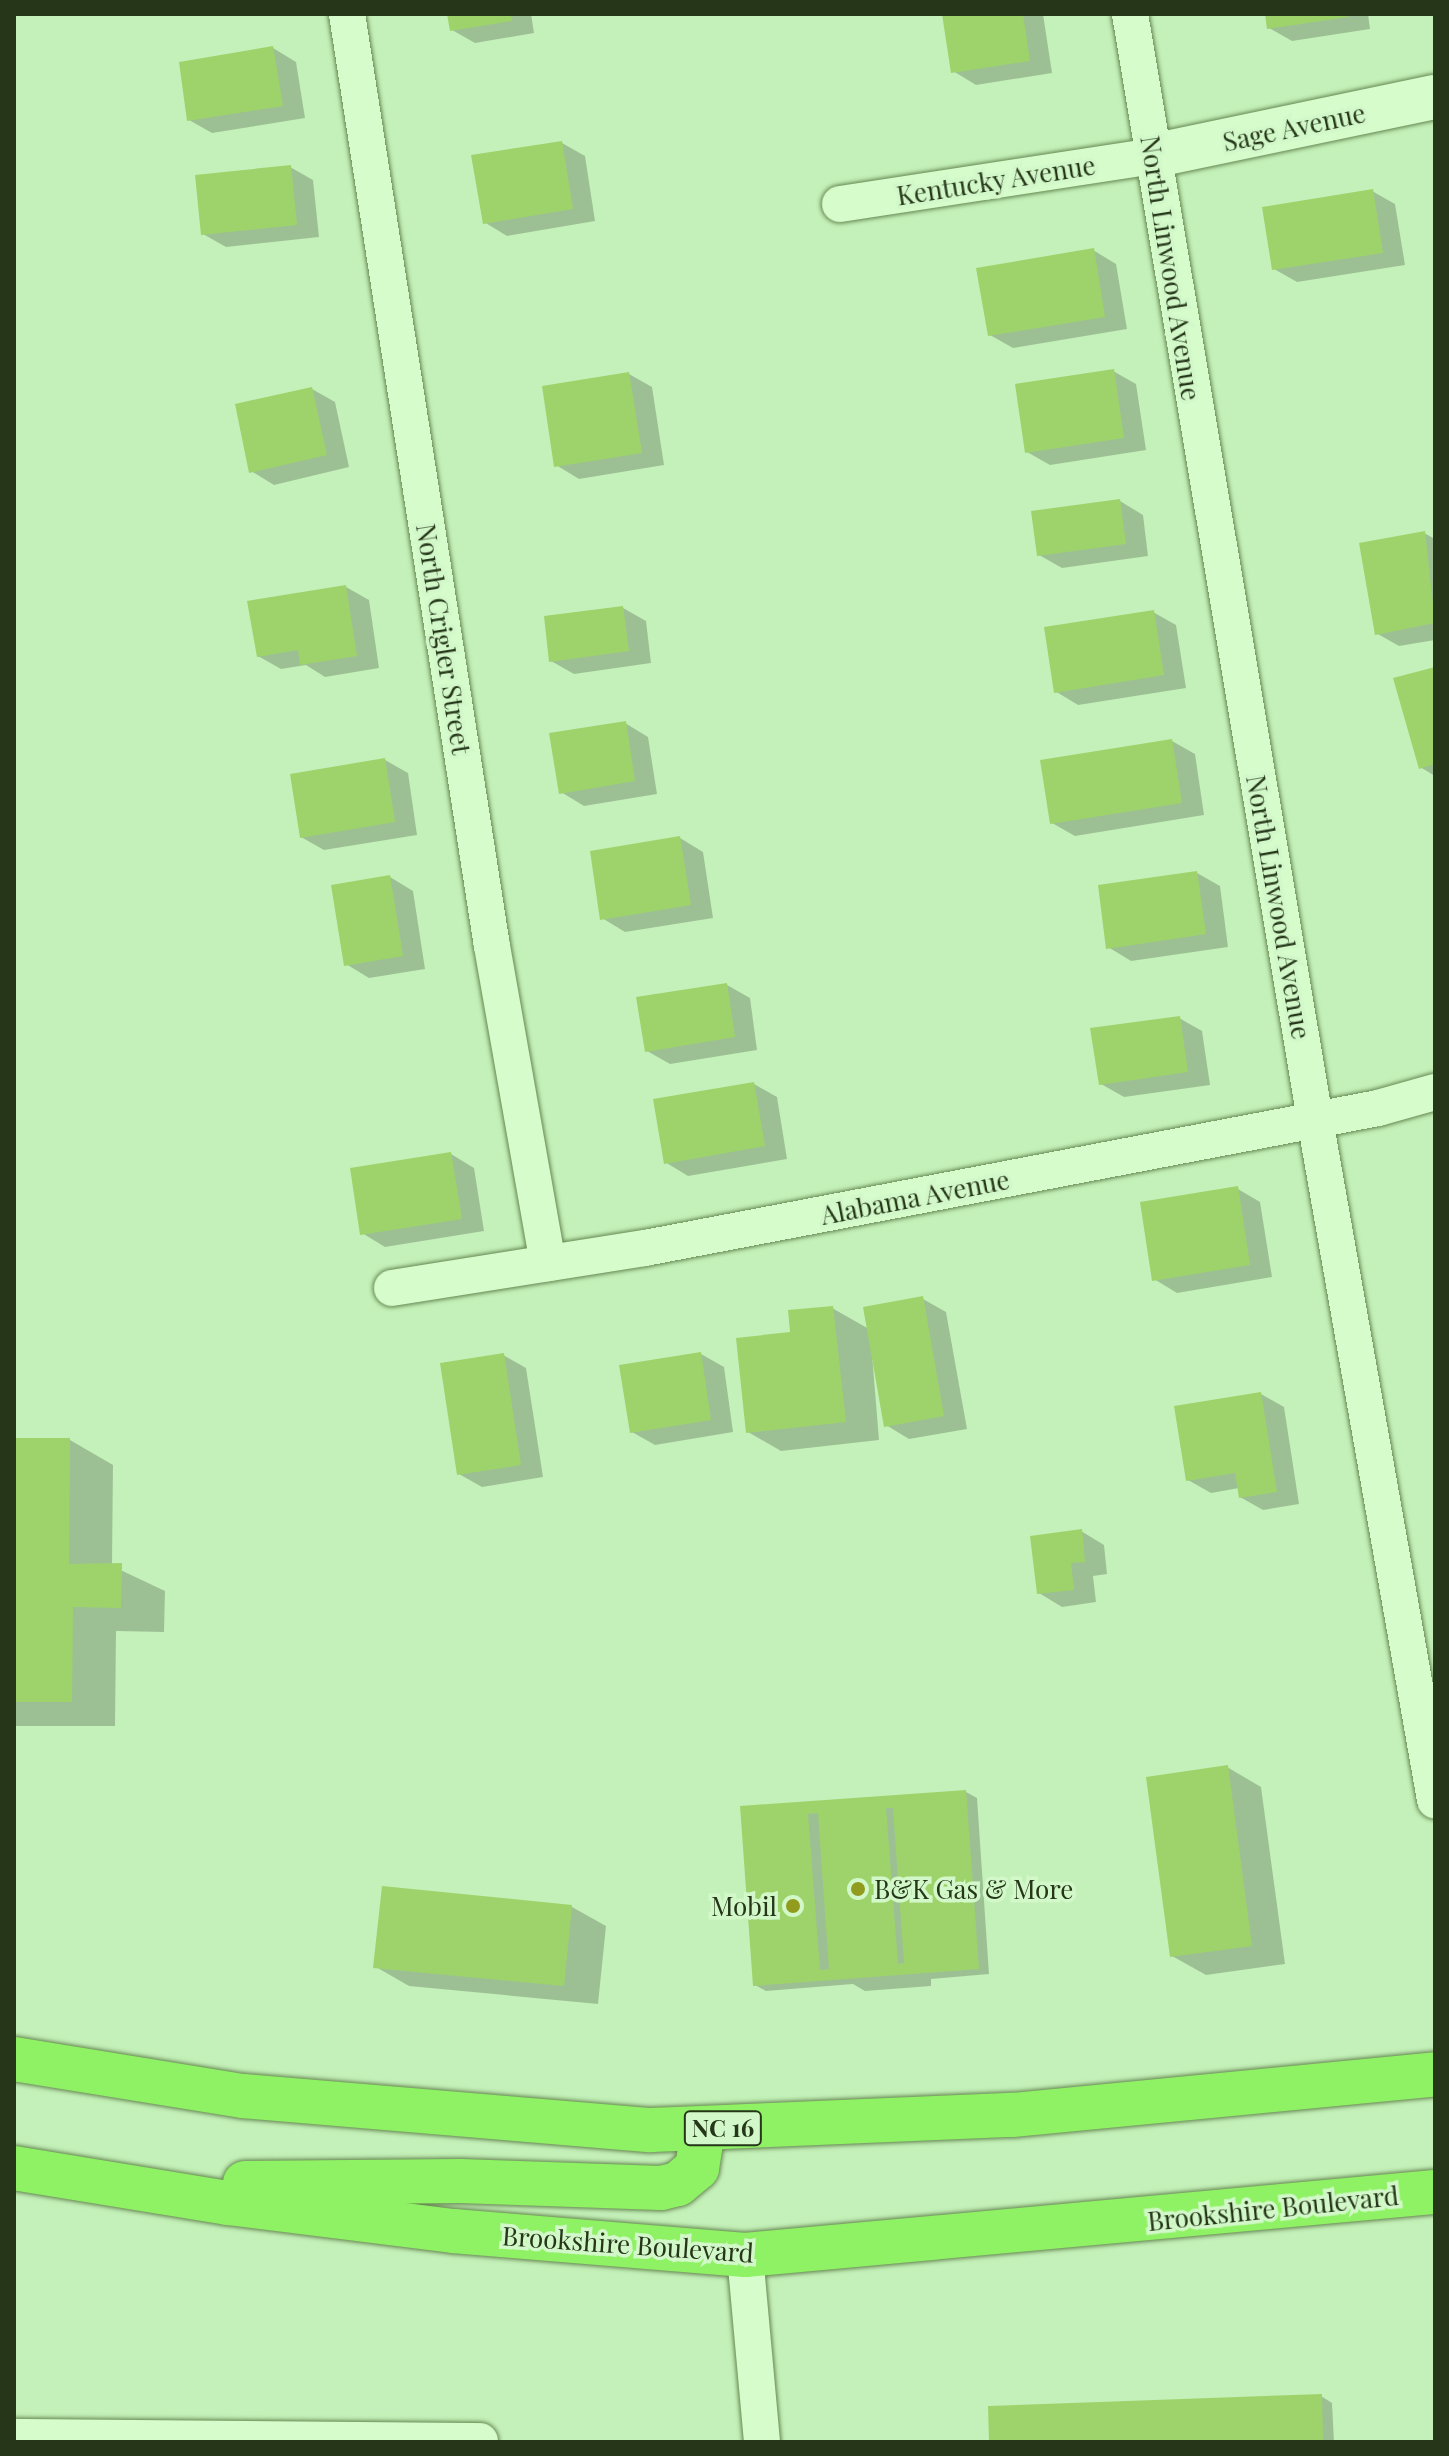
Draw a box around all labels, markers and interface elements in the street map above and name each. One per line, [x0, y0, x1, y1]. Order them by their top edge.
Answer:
street label: Sage Avenue [1219, 97, 1369, 157]
street label: North Linwood Avenue [1135, 133, 1207, 403]
street label: Kentucky Avenue [894, 149, 1098, 211]
street label: North Crigler Street [410, 521, 478, 757]
street label: North Linwood Avenue [1240, 772, 1318, 1042]
street label: Alabama Avenue [817, 1163, 1013, 1231]
place label: B&K Gas & More [874, 1873, 1074, 1905]
marker: B&K Gas & More [849, 1880, 867, 1898]
place label: Mobil [711, 1890, 777, 1922]
marker: Mobil [784, 1897, 802, 1915]
road number: NC 16 [683, 2108, 763, 2148]
street label: Brookshire Boulevard [1146, 2179, 1400, 2237]
street label: Brookshire Boulevard [501, 2220, 755, 2268]

